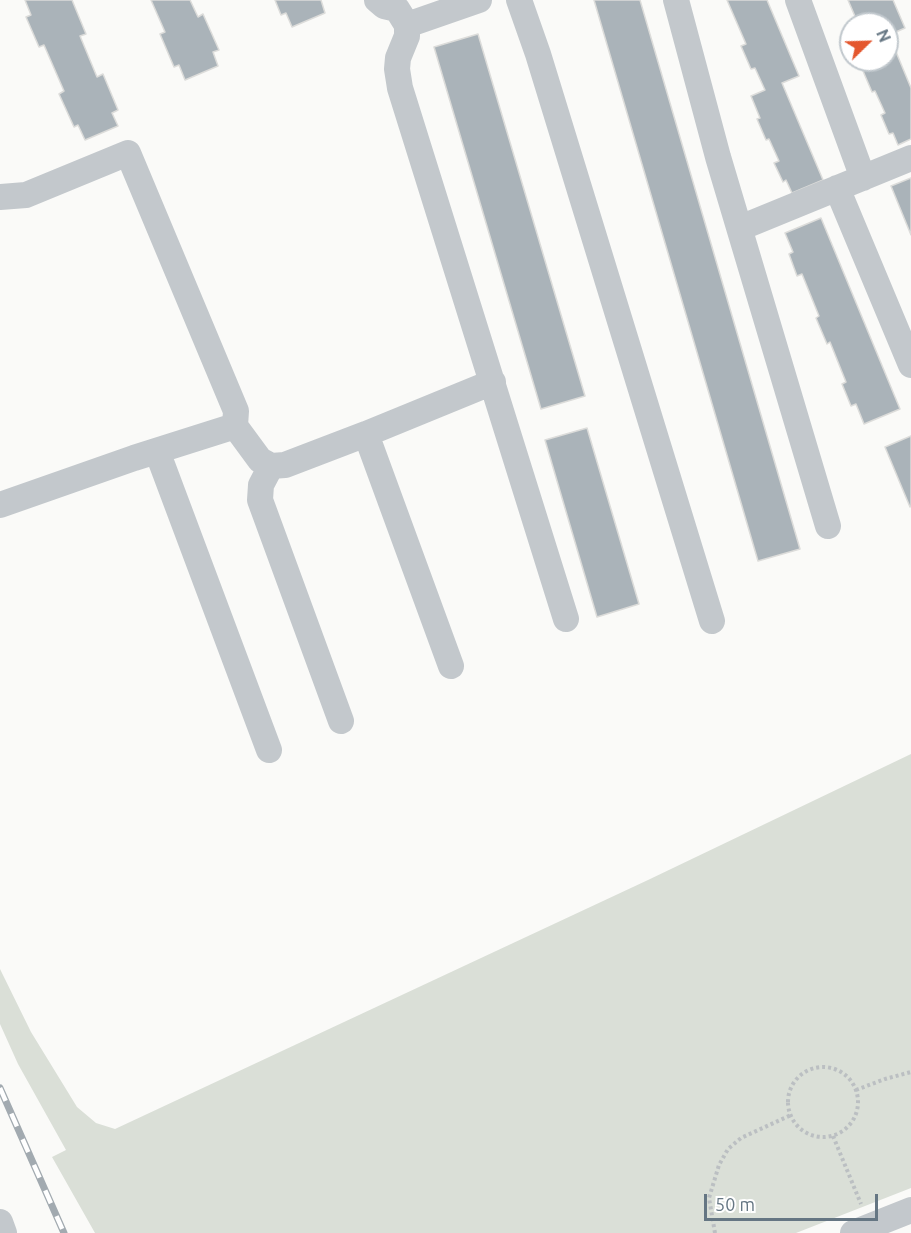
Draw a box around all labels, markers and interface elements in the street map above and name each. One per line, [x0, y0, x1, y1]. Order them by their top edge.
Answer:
north arrow [839, 12, 899, 72]
text: N [873, 27, 894, 45]
scale bar [707, 1182, 881, 1220]
text: 50 m [715, 1194, 755, 1214]

